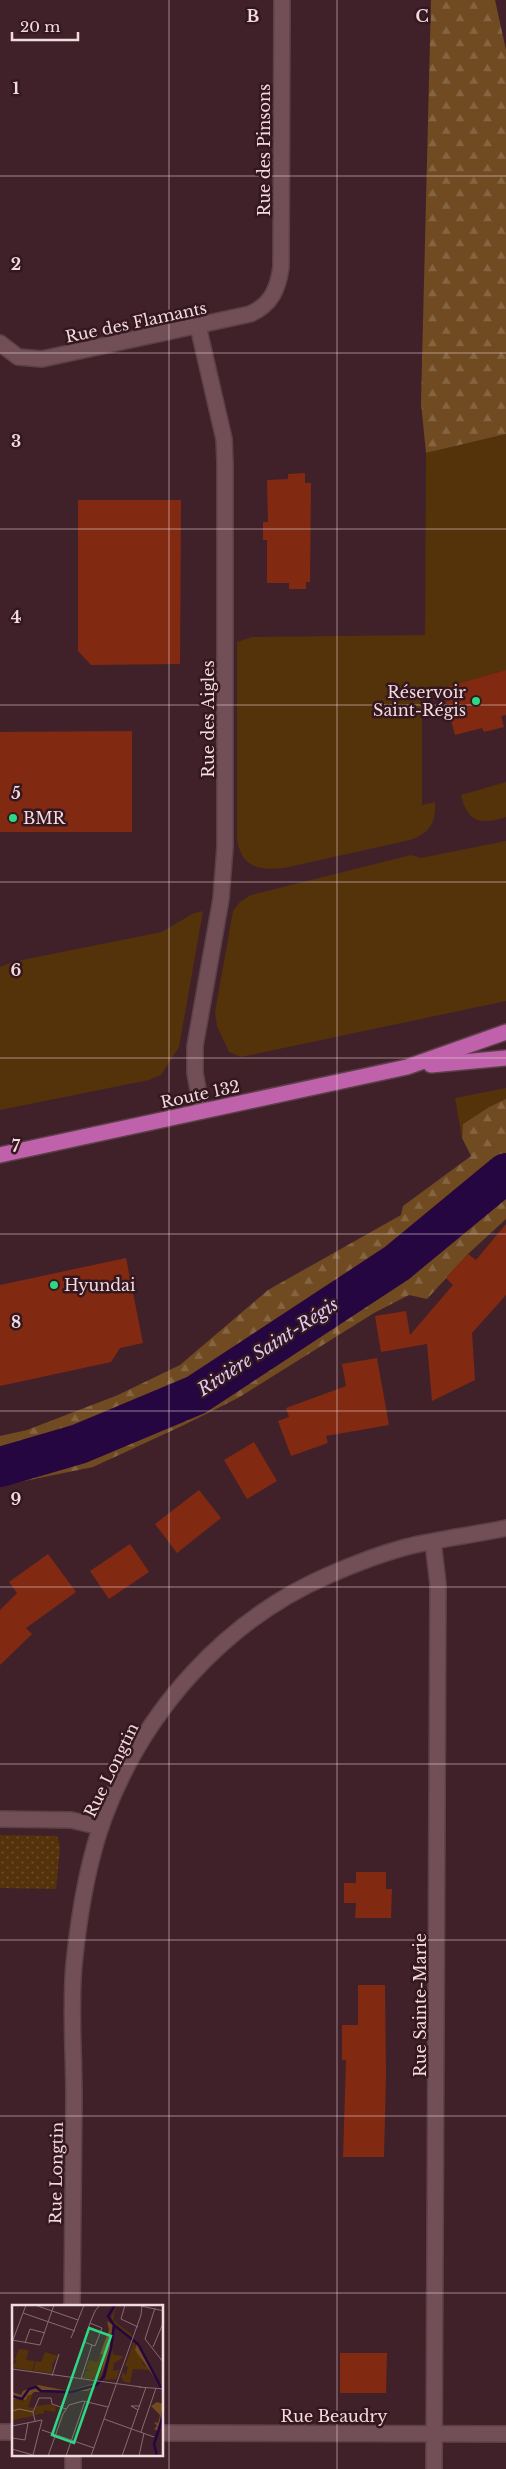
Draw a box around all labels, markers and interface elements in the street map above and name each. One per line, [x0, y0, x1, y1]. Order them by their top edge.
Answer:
text: B [247, 6, 260, 26]
text: C [415, 6, 429, 26]
scale bar [12, 10, 79, 42]
text: 20 m [20, 17, 60, 36]
text: 1 [13, 78, 20, 98]
street label: Rue des Pinsons [254, 84, 274, 216]
text: 2 [11, 254, 21, 274]
street label: Rue des Flamants [63, 297, 209, 347]
text: 3 [11, 431, 21, 451]
text: 4 [11, 607, 21, 627]
street label: Rue des Aigles [198, 660, 218, 778]
place label: Réservoir Saint-Régis [373, 682, 466, 720]
marker: Réservoir Saint-Régis [470, 695, 482, 707]
text: 5 [11, 783, 21, 803]
place label: BMR [23, 808, 67, 828]
marker: BMR [7, 812, 19, 824]
text: 6 [11, 960, 22, 980]
street label: Route 132 [159, 1076, 241, 1112]
text: 7 [12, 1136, 21, 1156]
place label: Hyundai [64, 1275, 136, 1295]
marker: Hyundai [48, 1279, 60, 1291]
water label: Rivière Saint-Régis [193, 1293, 343, 1401]
text: 8 [11, 1312, 21, 1332]
text: 9 [11, 1489, 22, 1509]
street label: Rue Longtin [80, 1720, 142, 1820]
street label: Rue Sainte-Marie [410, 1933, 430, 2077]
street label: Rue Longtin [45, 2122, 67, 2224]
inset map [12, 2305, 164, 2456]
street label: Rue Beaudry [281, 2406, 388, 2426]

